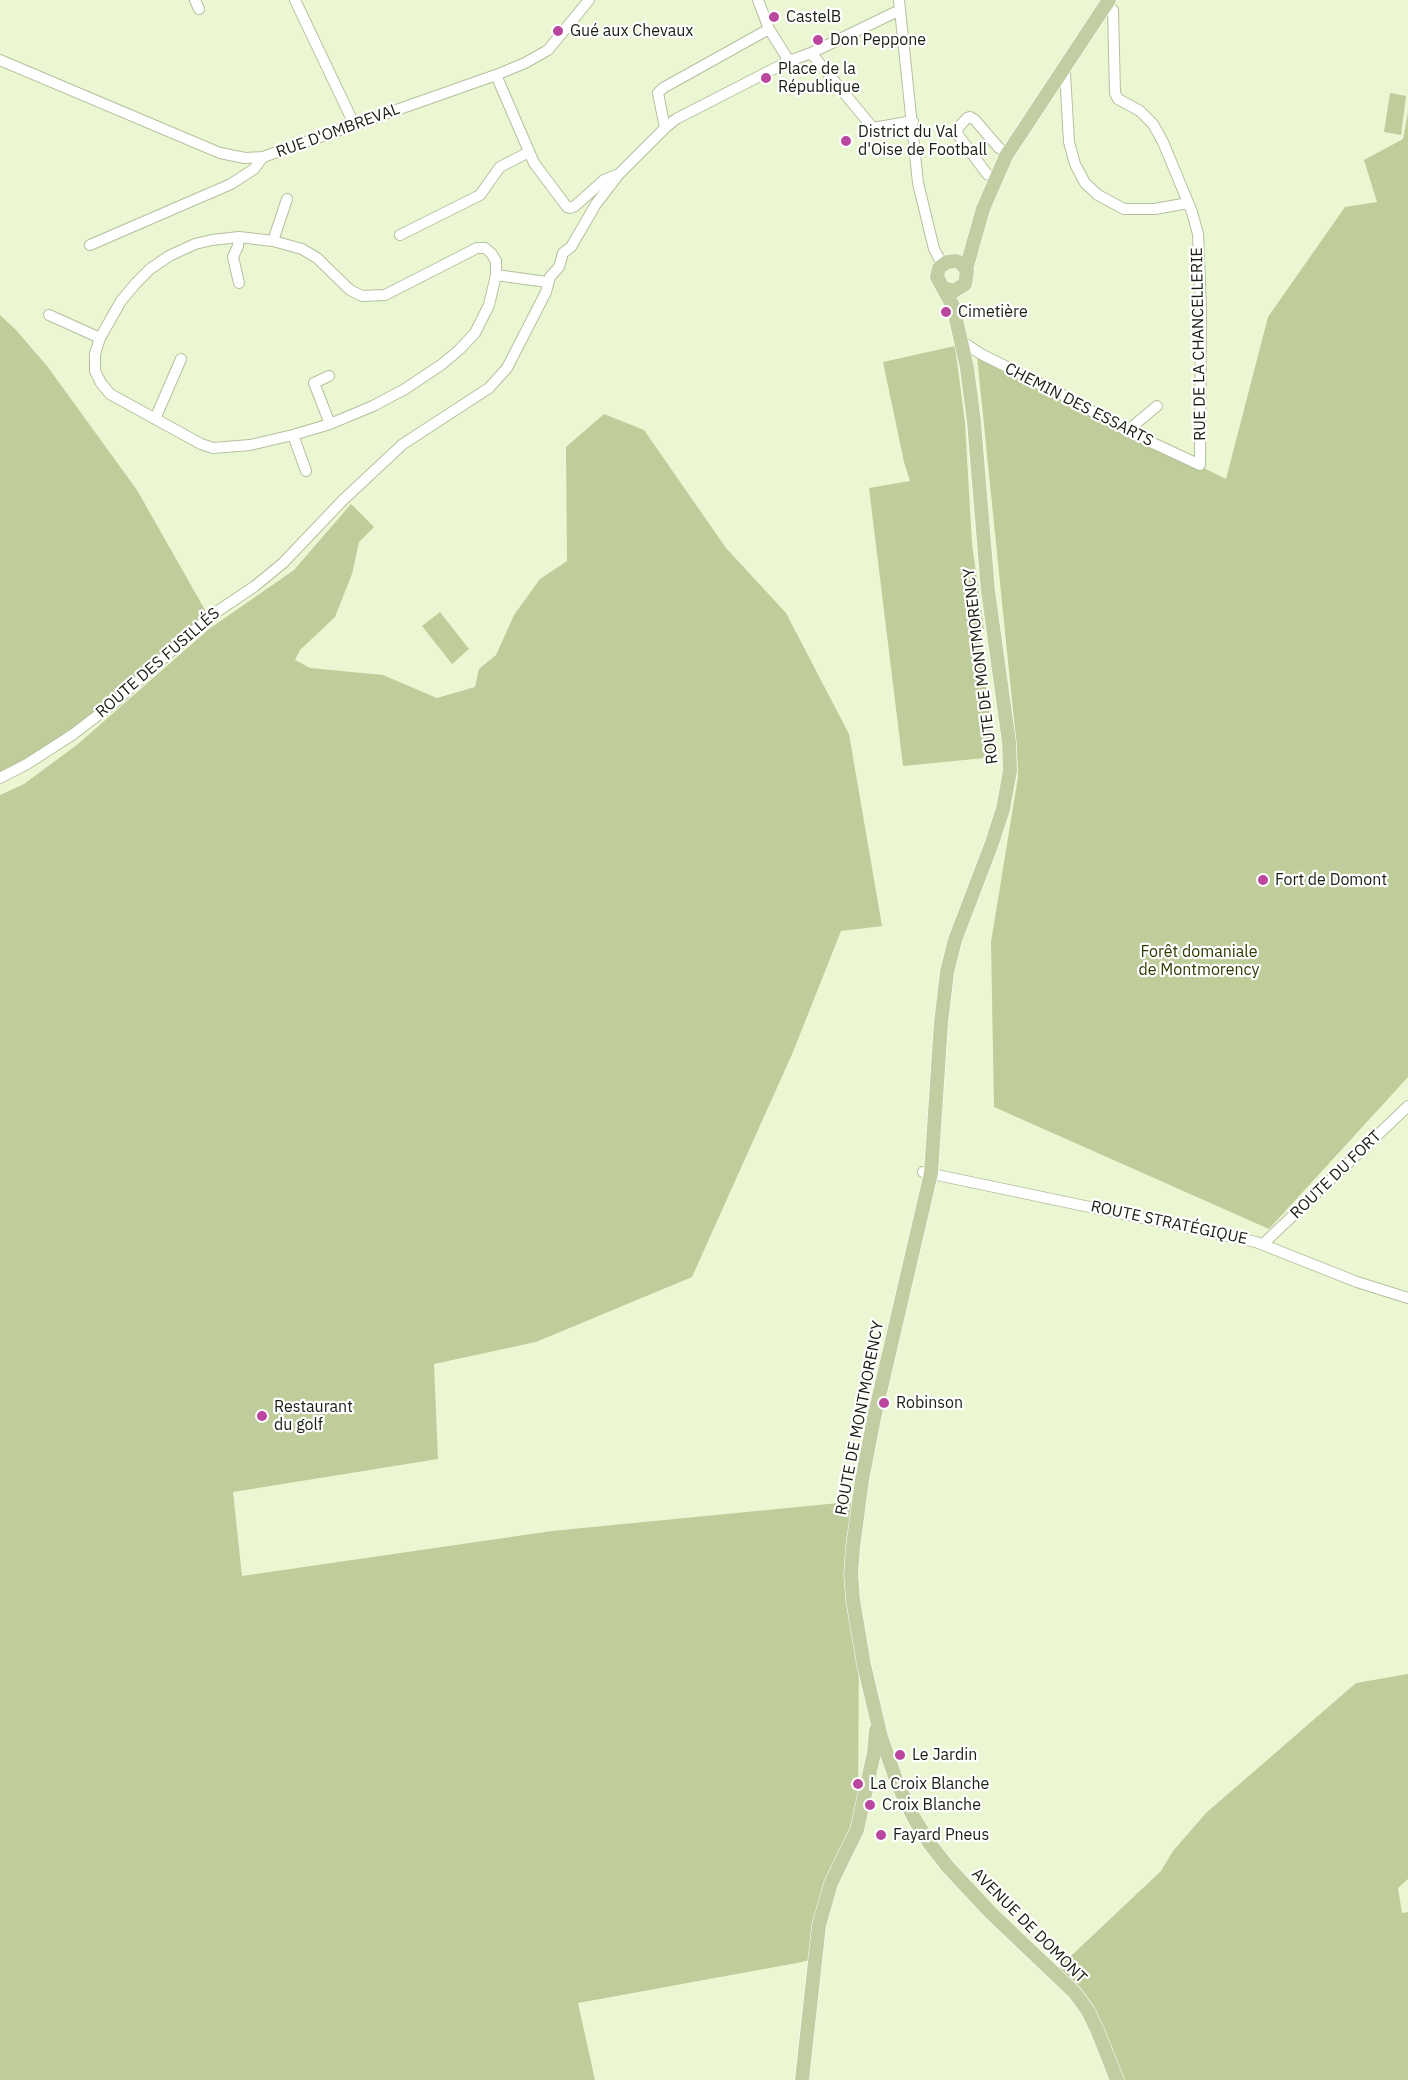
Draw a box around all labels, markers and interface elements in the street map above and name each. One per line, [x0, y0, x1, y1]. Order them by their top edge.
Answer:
place label: CastelB [786, 7, 841, 27]
marker: CastelB [767, 10, 781, 24]
place label: Gué aux Chevaux [570, 21, 693, 41]
marker: Gué aux Chevaux [551, 24, 565, 38]
place label: Don Peppone [830, 30, 926, 50]
marker: Don Peppone [811, 33, 825, 47]
place label: Place de la République [778, 59, 860, 97]
marker: Place de la République [759, 71, 773, 85]
street label: RUE D'OMBREVAL [274, 100, 402, 162]
place label: District du Val d'Oise de Football [858, 122, 987, 160]
marker: District du Val d'Oise de Football [839, 134, 853, 148]
street label: RUE DE LA CHANCELLERIE [1188, 247, 1210, 441]
place label: Cimetière [958, 302, 1028, 322]
marker: Cimetière [939, 305, 953, 319]
street label: CHEMIN DES ESSARTS [1001, 359, 1157, 451]
street label: ROUTE DE MONTMORENCY [959, 567, 1003, 765]
street label: ROUTE DES FUSILLÉS [92, 604, 224, 722]
place label: Fort de Domont [1275, 870, 1387, 890]
marker: Fort de Domont [1256, 873, 1270, 887]
park label: Forêt domaniale de Montmorency [1138, 942, 1260, 980]
street label: ROUTE DU FORT [1287, 1127, 1385, 1223]
street label: ROUTE STRATÉGIQUE [1089, 1197, 1249, 1249]
street label: ROUTE DE MONTMORENCY [832, 1319, 888, 1517]
place label: Robinson [896, 1393, 963, 1413]
marker: Robinson [877, 1396, 891, 1410]
place label: Restaurant du golf [274, 1397, 353, 1435]
marker: Restaurant du golf [255, 1409, 269, 1423]
place label: Le Jardin [912, 1745, 977, 1765]
marker: Le Jardin [893, 1748, 907, 1762]
place label: La Croix Blanche [870, 1774, 989, 1794]
marker: La Croix Blanche [851, 1777, 865, 1791]
place label: Croix Blanche [882, 1795, 981, 1815]
marker: Croix Blanche [863, 1798, 877, 1812]
place label: Fayard Pneus [893, 1825, 989, 1845]
marker: Fayard Pneus [874, 1828, 888, 1842]
street label: AVENUE DE DOMONT [968, 1865, 1090, 1987]

